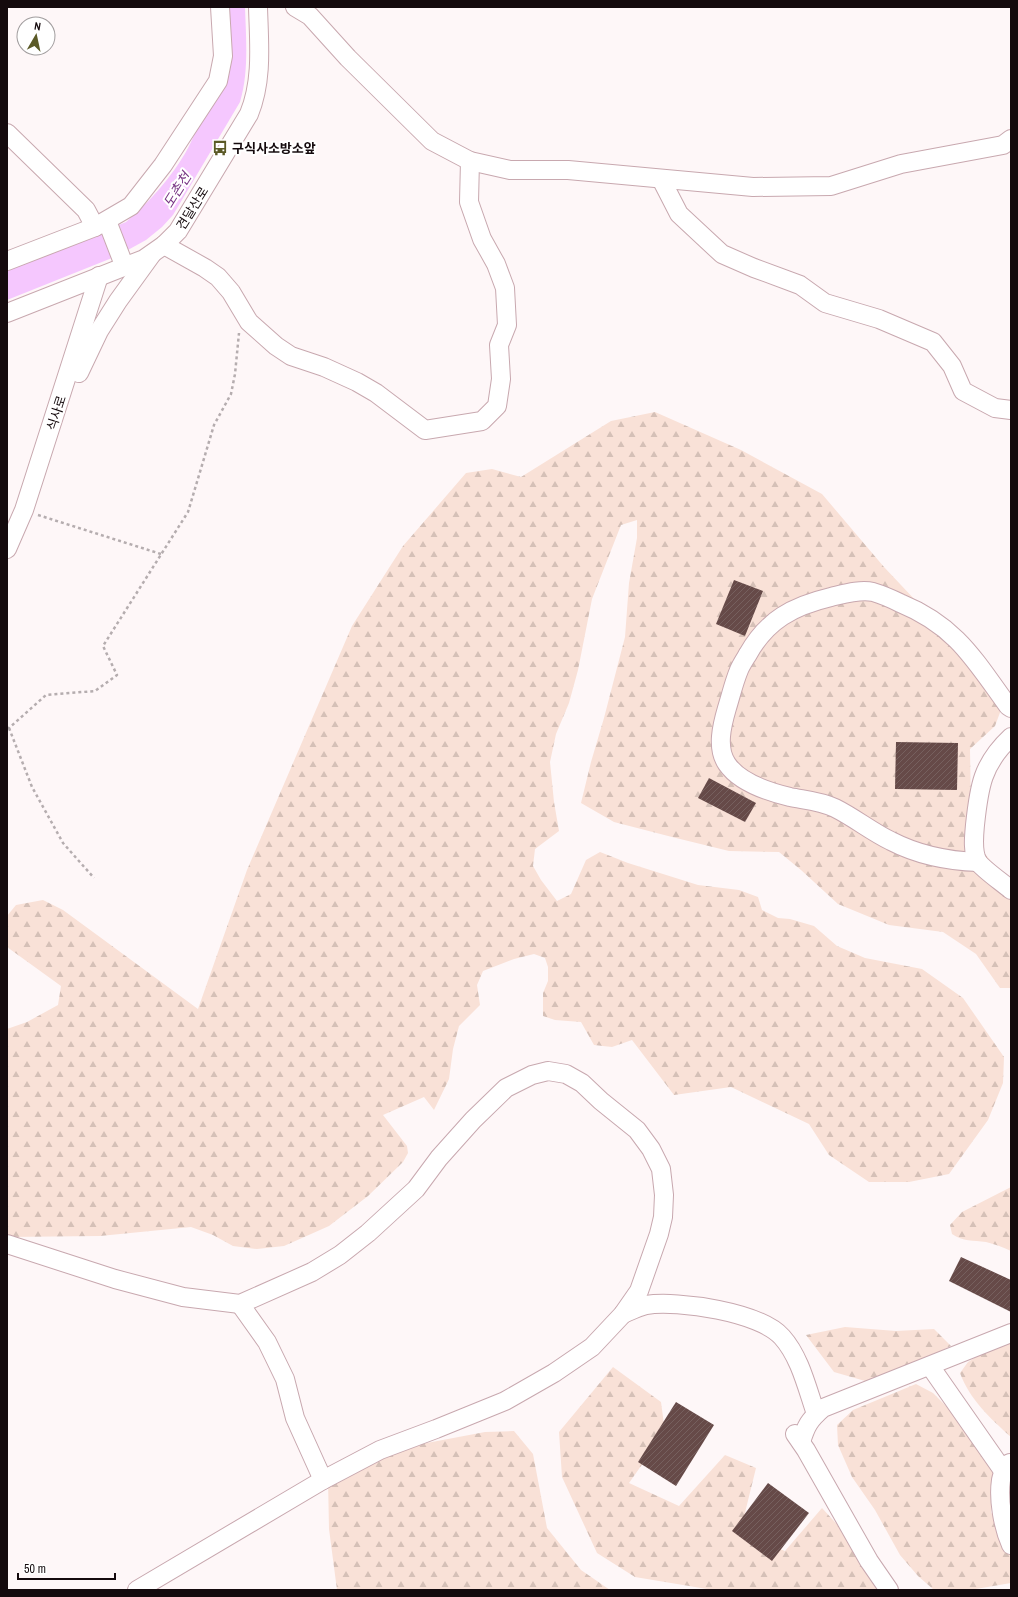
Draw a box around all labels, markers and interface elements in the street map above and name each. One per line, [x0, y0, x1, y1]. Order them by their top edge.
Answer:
north arrow [16, 16, 56, 56]
text: N [33, 19, 42, 34]
bus stop icon: 구식사소방소앞 [211, 139, 229, 157]
place label: 구식사소방소앞 [232, 140, 316, 157]
water label: 도촌천 [159, 168, 195, 211]
street label: 견달산로 [173, 183, 212, 233]
street label: 식사로 [43, 393, 70, 433]
scale bar [18, 1555, 115, 1581]
text: 50 m [24, 1561, 46, 1577]

